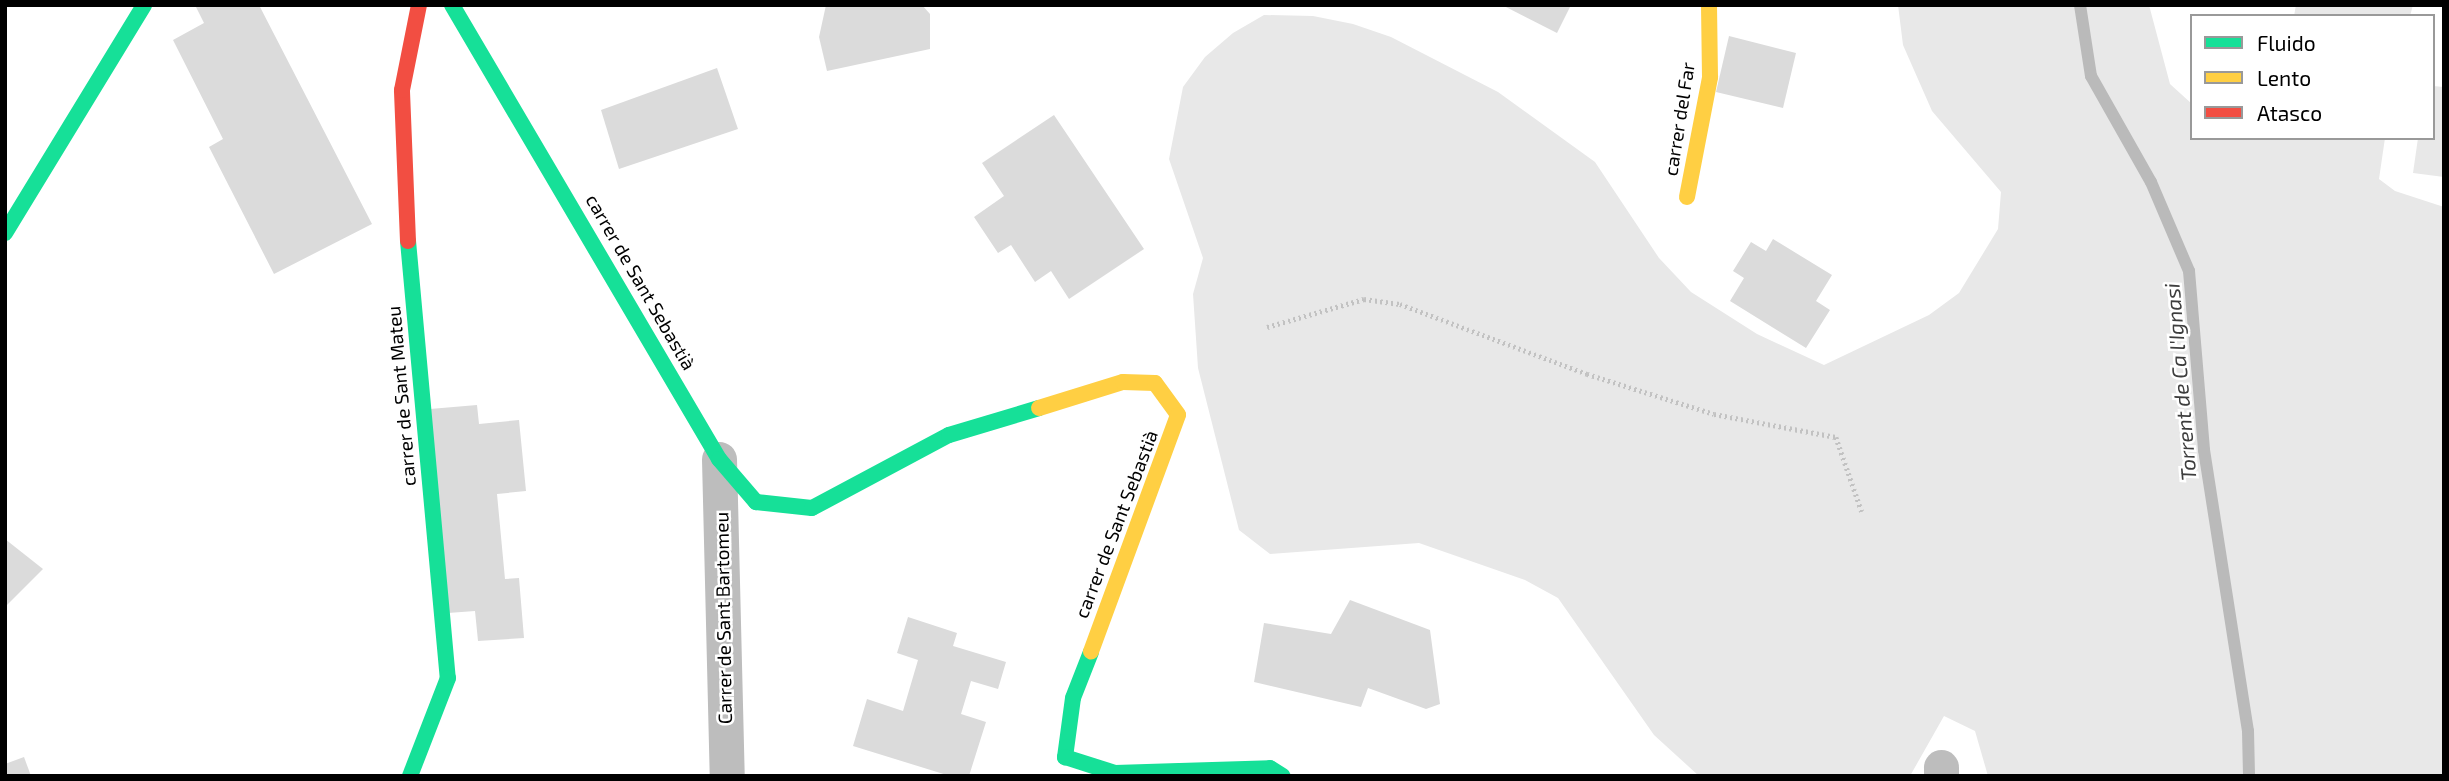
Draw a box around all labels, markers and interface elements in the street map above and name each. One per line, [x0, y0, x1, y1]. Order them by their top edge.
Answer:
legend [2190, 14, 2435, 140]
text: Fluido [2257, 30, 2316, 55]
street label: carrer del Far [1659, 60, 1699, 178]
text: Lento [2257, 65, 2311, 90]
text: Atasco [2257, 100, 2322, 125]
street label: carrer de Sant Sebastià [581, 190, 701, 374]
water label: Torrent de Ca l'Ignasi [2159, 282, 2201, 482]
street label: carrer de Sant Mateu [382, 305, 420, 487]
street label: carrer de Sant Sebastià [1070, 427, 1162, 621]
street label: Carrer de Sant Bartomeu [710, 511, 736, 725]

